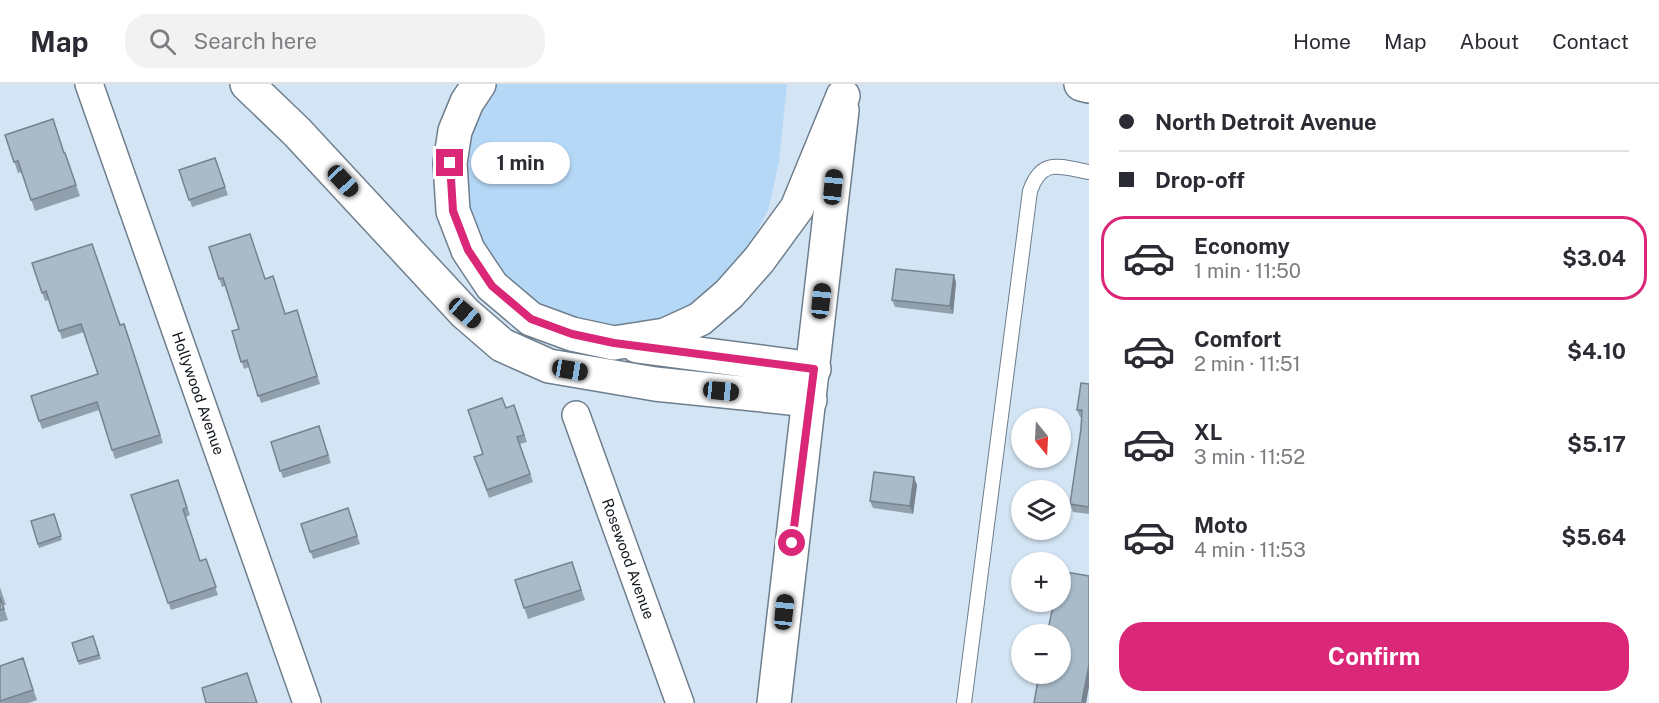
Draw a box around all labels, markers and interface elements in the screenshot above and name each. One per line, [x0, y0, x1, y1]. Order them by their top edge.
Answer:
search box [125, 14, 545, 68]
text: Map [30, 25, 89, 58]
icon: search [146, 25, 179, 58]
text: Search here [194, 28, 317, 54]
text: Home [1293, 29, 1351, 54]
text: Map [1384, 29, 1427, 54]
text: About [1460, 29, 1519, 54]
text: Contact [1552, 29, 1629, 54]
text: North Detroit Avenue [1155, 109, 1377, 135]
callout: 1 min [471, 142, 570, 184]
route end [436, 149, 463, 176]
text: 1 min [496, 151, 545, 175]
car [324, 162, 362, 200]
text: Drop-off [1155, 167, 1245, 193]
car [822, 168, 844, 206]
icon: car [1122, 231, 1176, 285]
text: Economy [1194, 233, 1290, 259]
text: $3.04 [1562, 245, 1626, 271]
text: 1 min · 11:50 [1194, 259, 1301, 283]
car [810, 282, 832, 320]
car [446, 294, 484, 332]
icon: car [1122, 324, 1176, 378]
text: Comfort [1194, 326, 1281, 352]
street label: Hollywood Avenue [169, 329, 228, 457]
text: $4.10 [1567, 338, 1626, 364]
text: 2 min · 11:51 [1194, 352, 1301, 376]
car [551, 358, 589, 382]
car [702, 380, 740, 402]
north arrow [1011, 408, 1071, 468]
map controls [1011, 408, 1071, 684]
icon: car [1122, 417, 1176, 471]
text: XL [1194, 419, 1222, 445]
text: $5.17 [1567, 431, 1626, 457]
text: 3 min · 11:52 [1194, 445, 1305, 469]
button: layers [1011, 480, 1071, 540]
street label: Rosewood Avenue [599, 496, 658, 621]
icon: car [1122, 510, 1176, 564]
text: Moto [1194, 512, 1248, 538]
text: $5.64 [1561, 524, 1626, 550]
route start [778, 529, 805, 556]
text: 4 min · 11:53 [1194, 538, 1306, 562]
button: + [1011, 552, 1071, 612]
car [773, 593, 795, 631]
button: Confirm [1119, 622, 1629, 691]
button: − [1011, 624, 1071, 684]

